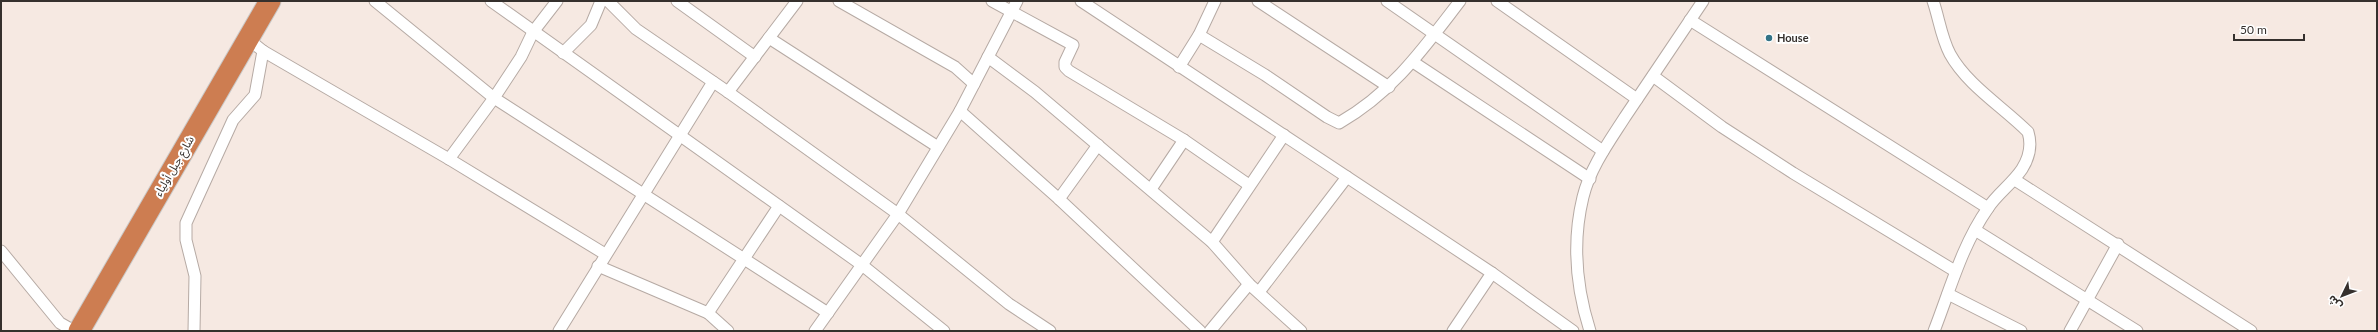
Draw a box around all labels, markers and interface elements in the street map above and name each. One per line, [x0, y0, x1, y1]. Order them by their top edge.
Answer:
scale bar [2234, 16, 2304, 42]
text: 50 m [2240, 22, 2267, 37]
place label: House [1777, 31, 1809, 44]
marker: House [1764, 33, 1774, 43]
street label: شارع جبل أولياء [151, 133, 198, 199]
north arrow [2322, 276, 2362, 316]
text: ش [2324, 293, 2345, 313]

